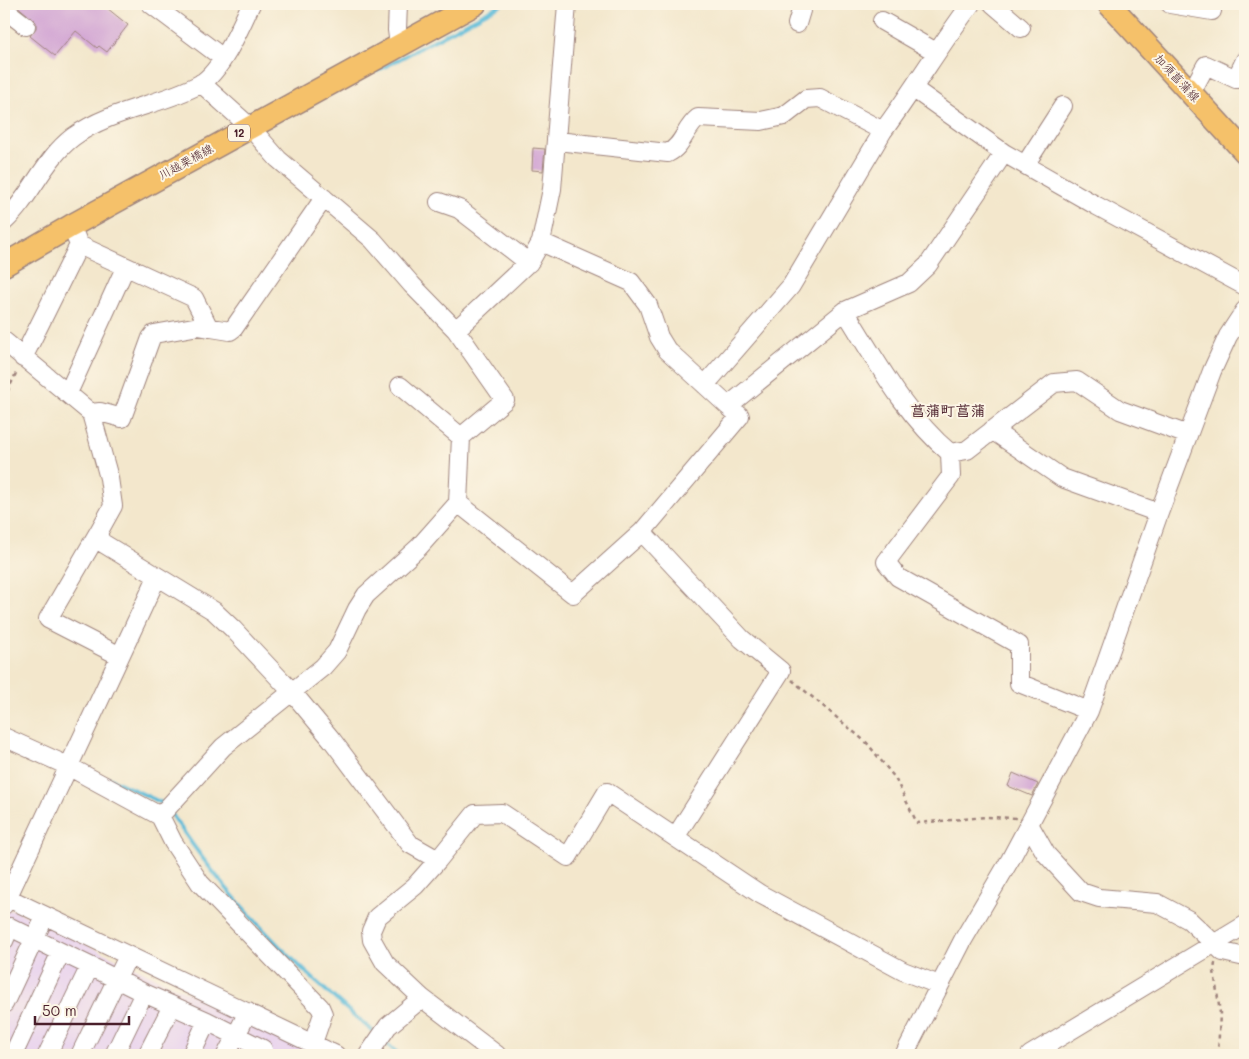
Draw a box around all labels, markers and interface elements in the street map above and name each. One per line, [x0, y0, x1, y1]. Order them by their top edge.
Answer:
street label: 加須菖蒲線 [1151, 50, 1204, 105]
road number: 12 [228, 125, 250, 142]
street label: 川越栗橋線 [155, 140, 216, 183]
district label: 菖蒲町菖蒲 [910, 400, 986, 420]
scale bar [35, 994, 129, 1026]
text: 50 m [42, 1000, 77, 1020]

